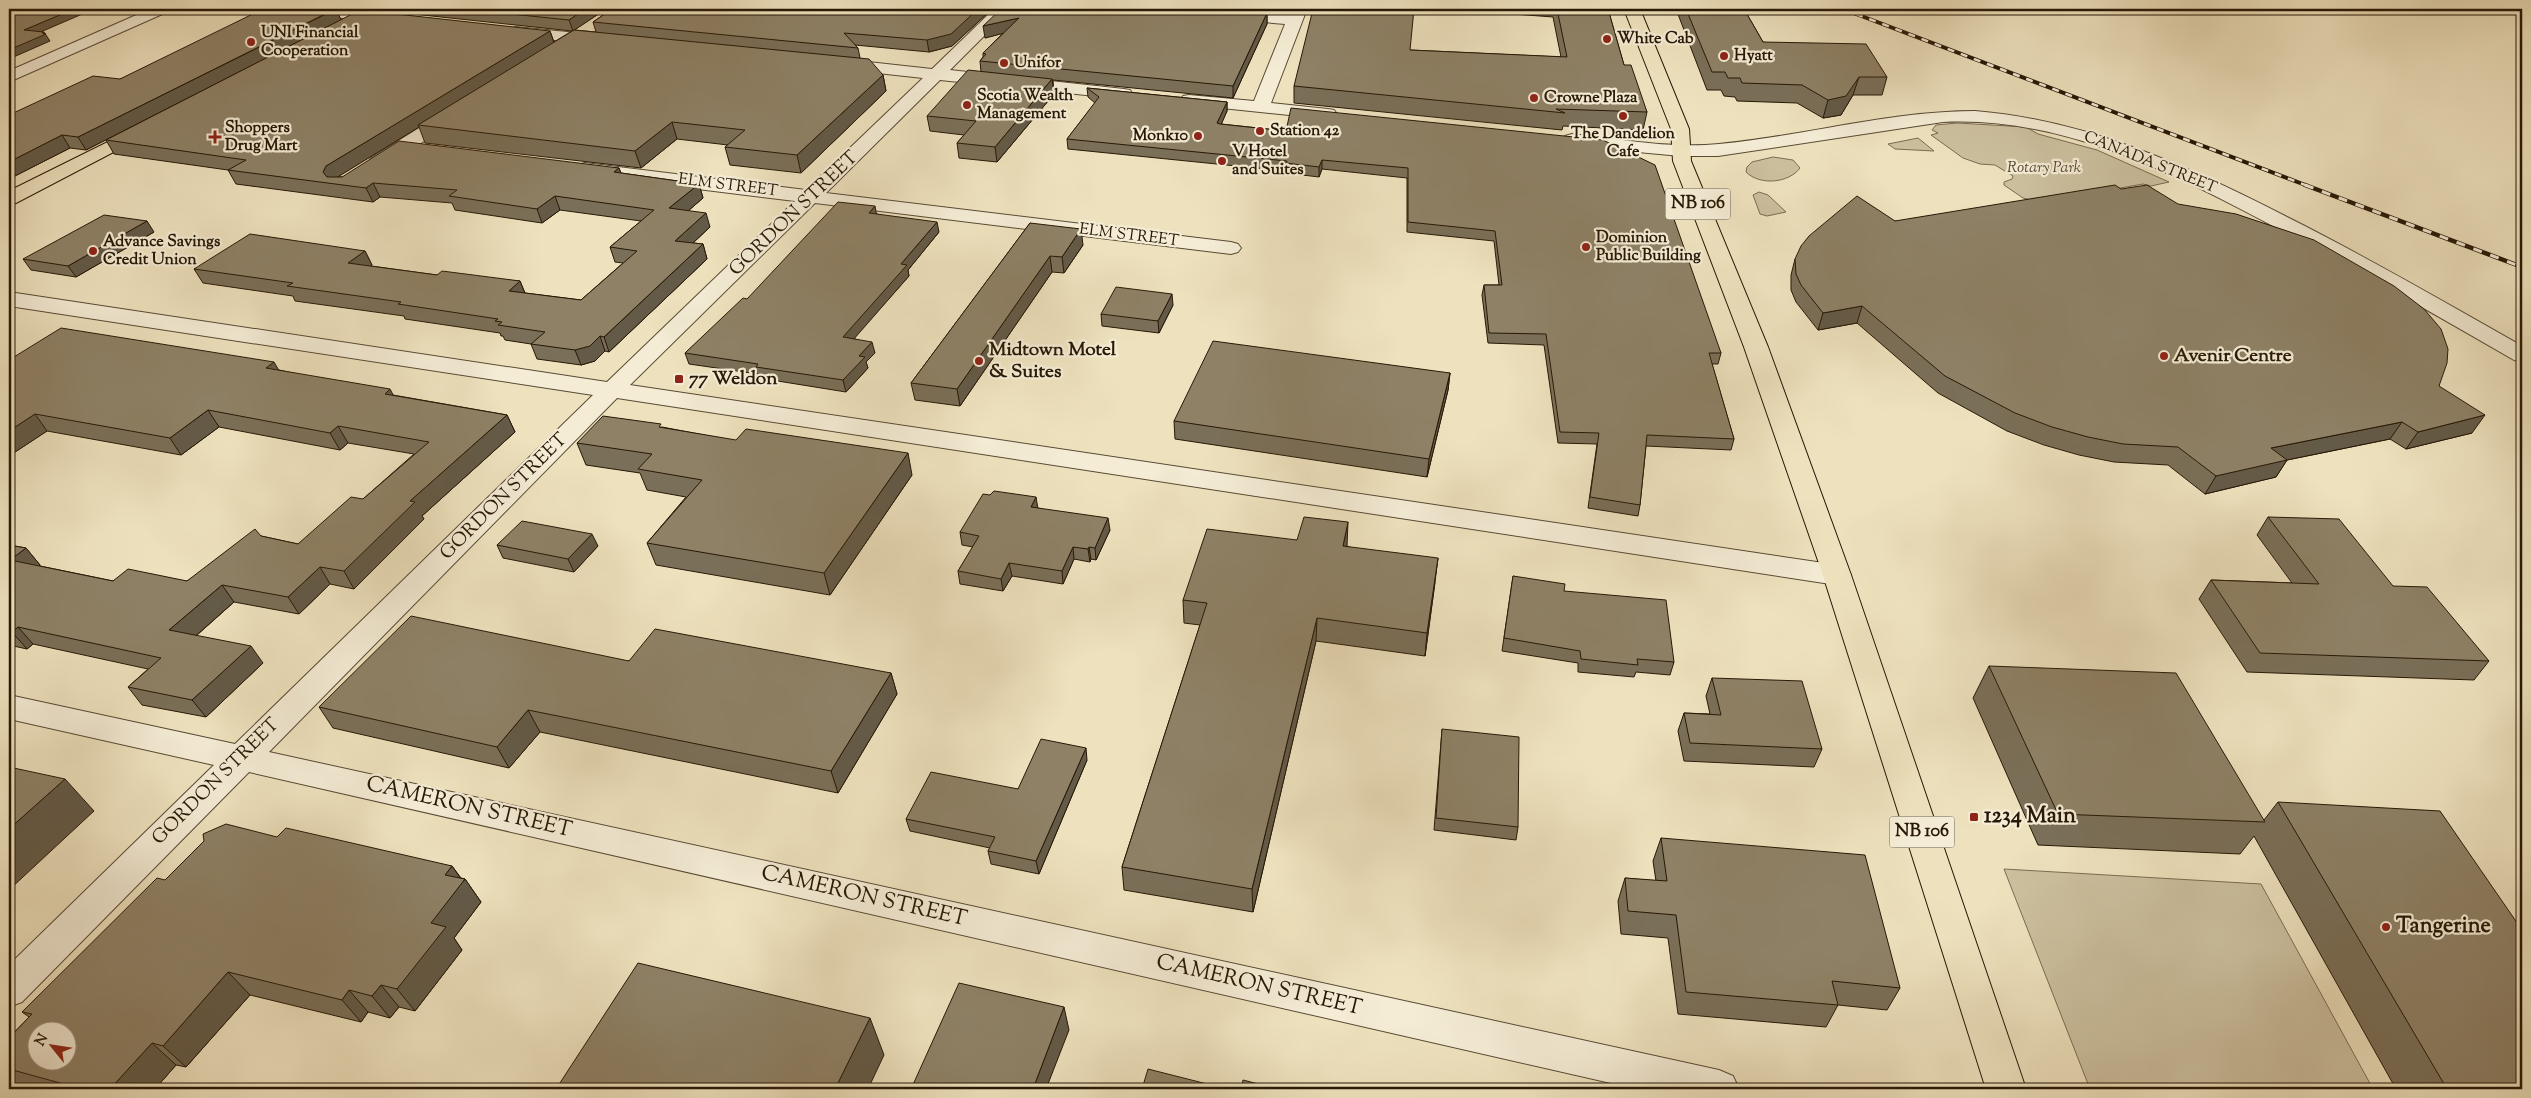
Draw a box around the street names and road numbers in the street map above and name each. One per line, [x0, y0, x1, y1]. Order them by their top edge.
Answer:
street label: CANADA STREET [2080, 126, 2220, 200]
street label: GORDON STREET [723, 145, 865, 283]
street label: ELM STREET [677, 168, 779, 204]
road number: NB 106 [1666, 188, 1730, 220]
street label: ELM STREET [1078, 218, 1180, 254]
street label: GORDON STREET [434, 427, 574, 567]
street label: GORDON STREET [146, 712, 286, 852]
street label: CAMERON STREET [363, 769, 576, 847]
road number: NB 106 [1890, 816, 1954, 848]
street label: CAMERON STREET [758, 858, 971, 936]
street label: CAMERON STREET [1153, 947, 1366, 1025]

